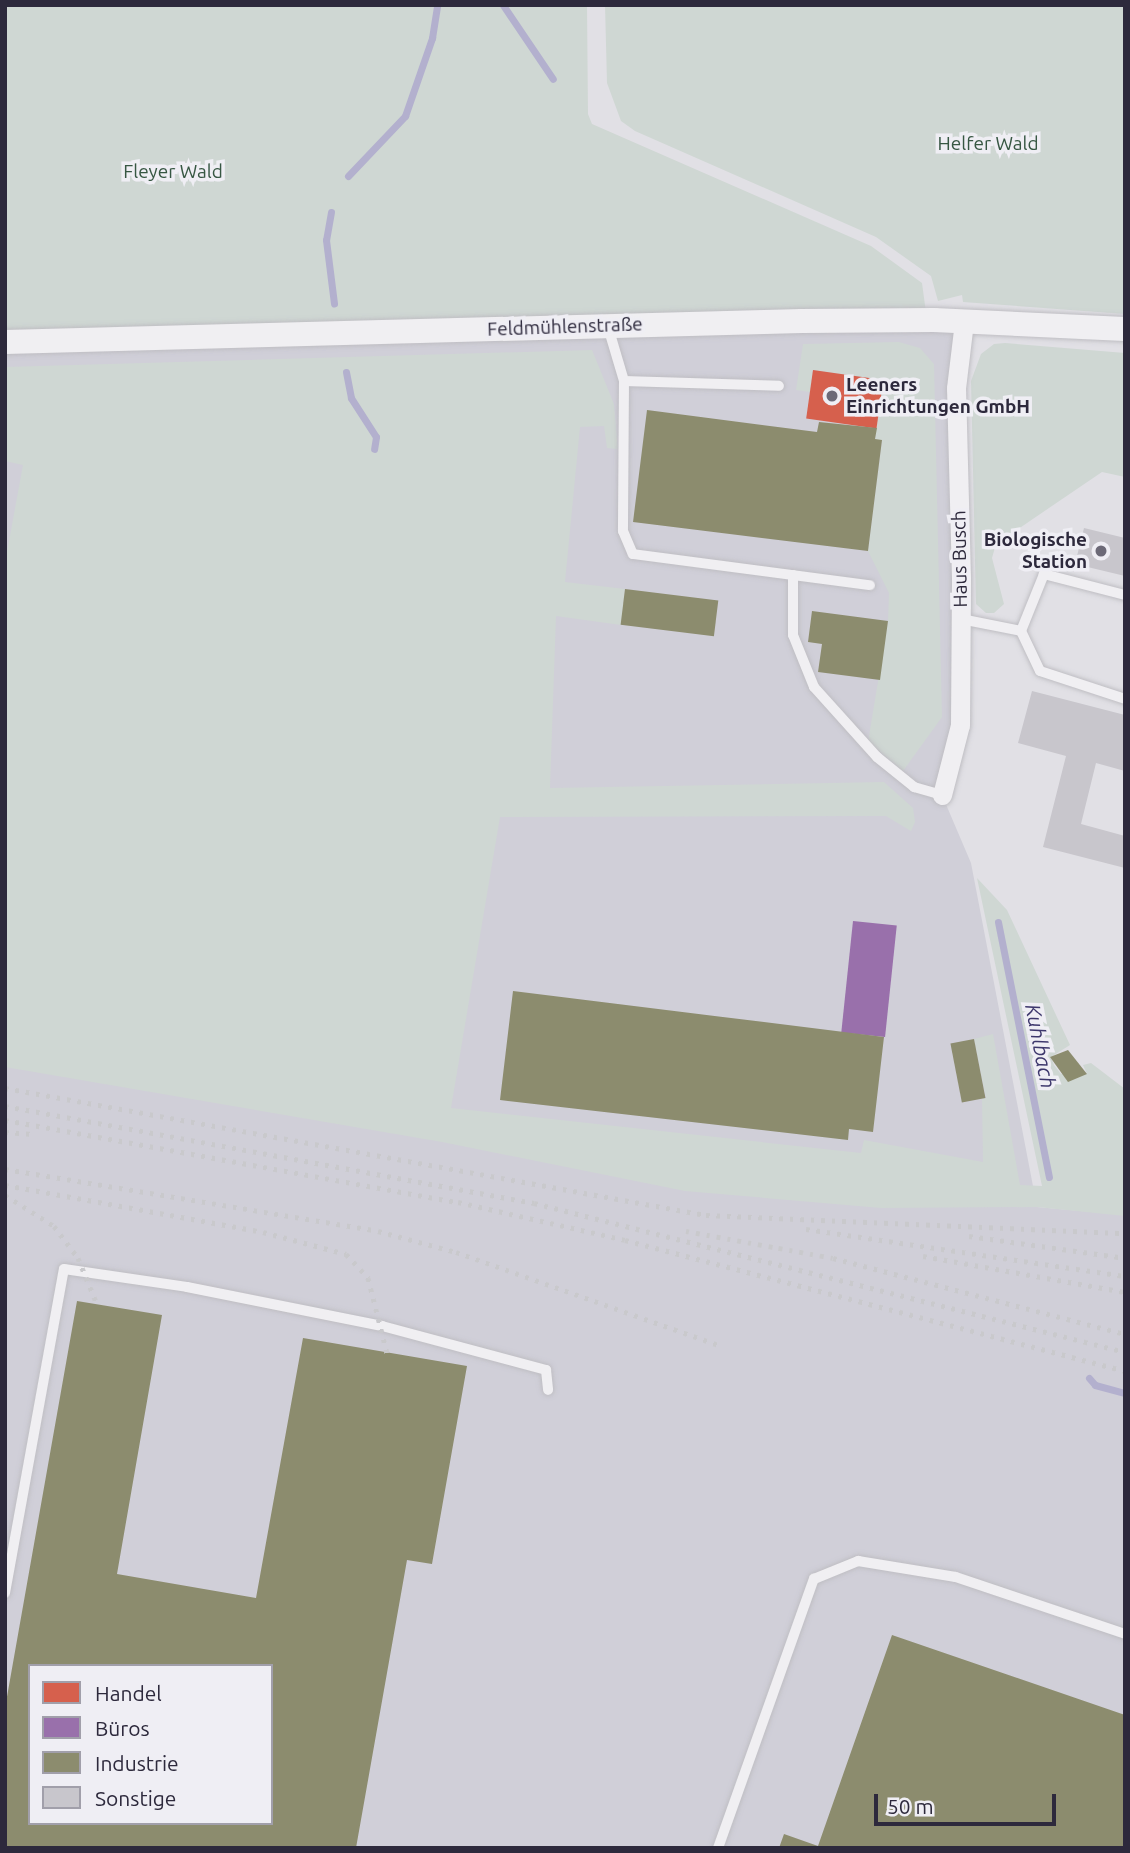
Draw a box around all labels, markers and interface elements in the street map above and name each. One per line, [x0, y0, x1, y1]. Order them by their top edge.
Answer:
park label: Helfer Wald [937, 133, 1039, 155]
park label: Fleyer Wald [123, 161, 223, 183]
street label: Feldmühlenstraße [487, 313, 643, 341]
place label: Leeners Einrichtungen GmbH [846, 374, 1030, 418]
marker: Leeners Einrichtungen GmbH [824, 388, 840, 404]
street label: Haus Busch [948, 510, 972, 608]
place label: Biologische Station [984, 529, 1087, 573]
marker: Biologische Station [1093, 543, 1109, 559]
water label: Kuhlbach [1020, 1002, 1062, 1090]
legend [28, 1664, 273, 1825]
text: Handel [95, 1681, 162, 1705]
text: Büros [95, 1716, 150, 1740]
text: Industrie [95, 1751, 179, 1775]
scale bar [878, 1780, 1060, 1824]
text: Sonstige [95, 1786, 176, 1810]
text: 50 m [887, 1794, 934, 1818]

